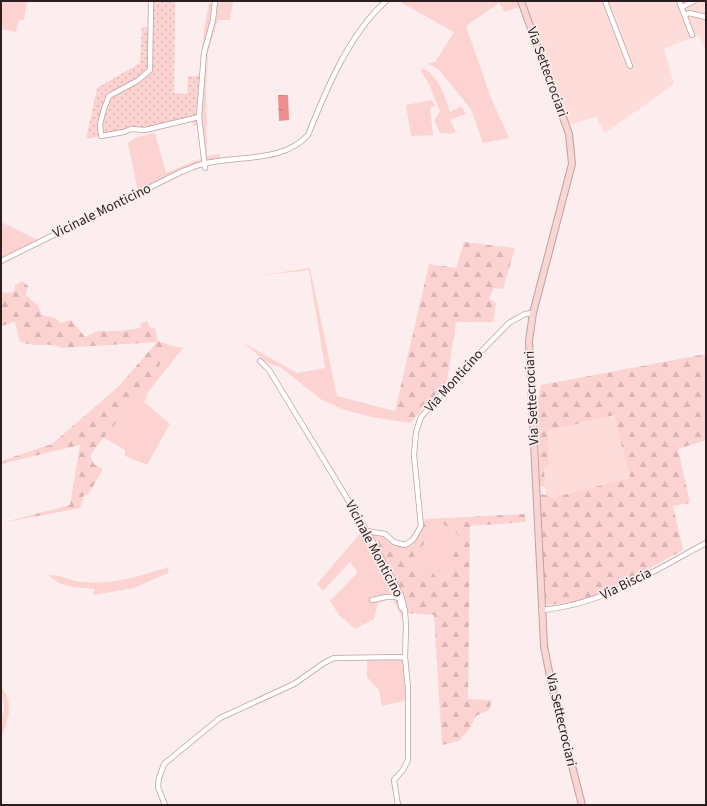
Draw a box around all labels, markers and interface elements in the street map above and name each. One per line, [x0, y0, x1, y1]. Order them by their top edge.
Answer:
street label: Via Settecrociari [521, 24, 573, 120]
street label: Vicinale Monticino [49, 179, 155, 243]
street label: Via Monticino [420, 345, 488, 417]
street label: Via Settecrociari [520, 350, 544, 446]
street label: Vicinale Monticino [340, 497, 408, 601]
street label: Via Biscia [597, 563, 655, 605]
street label: Via Settecrociari [541, 672, 581, 768]

